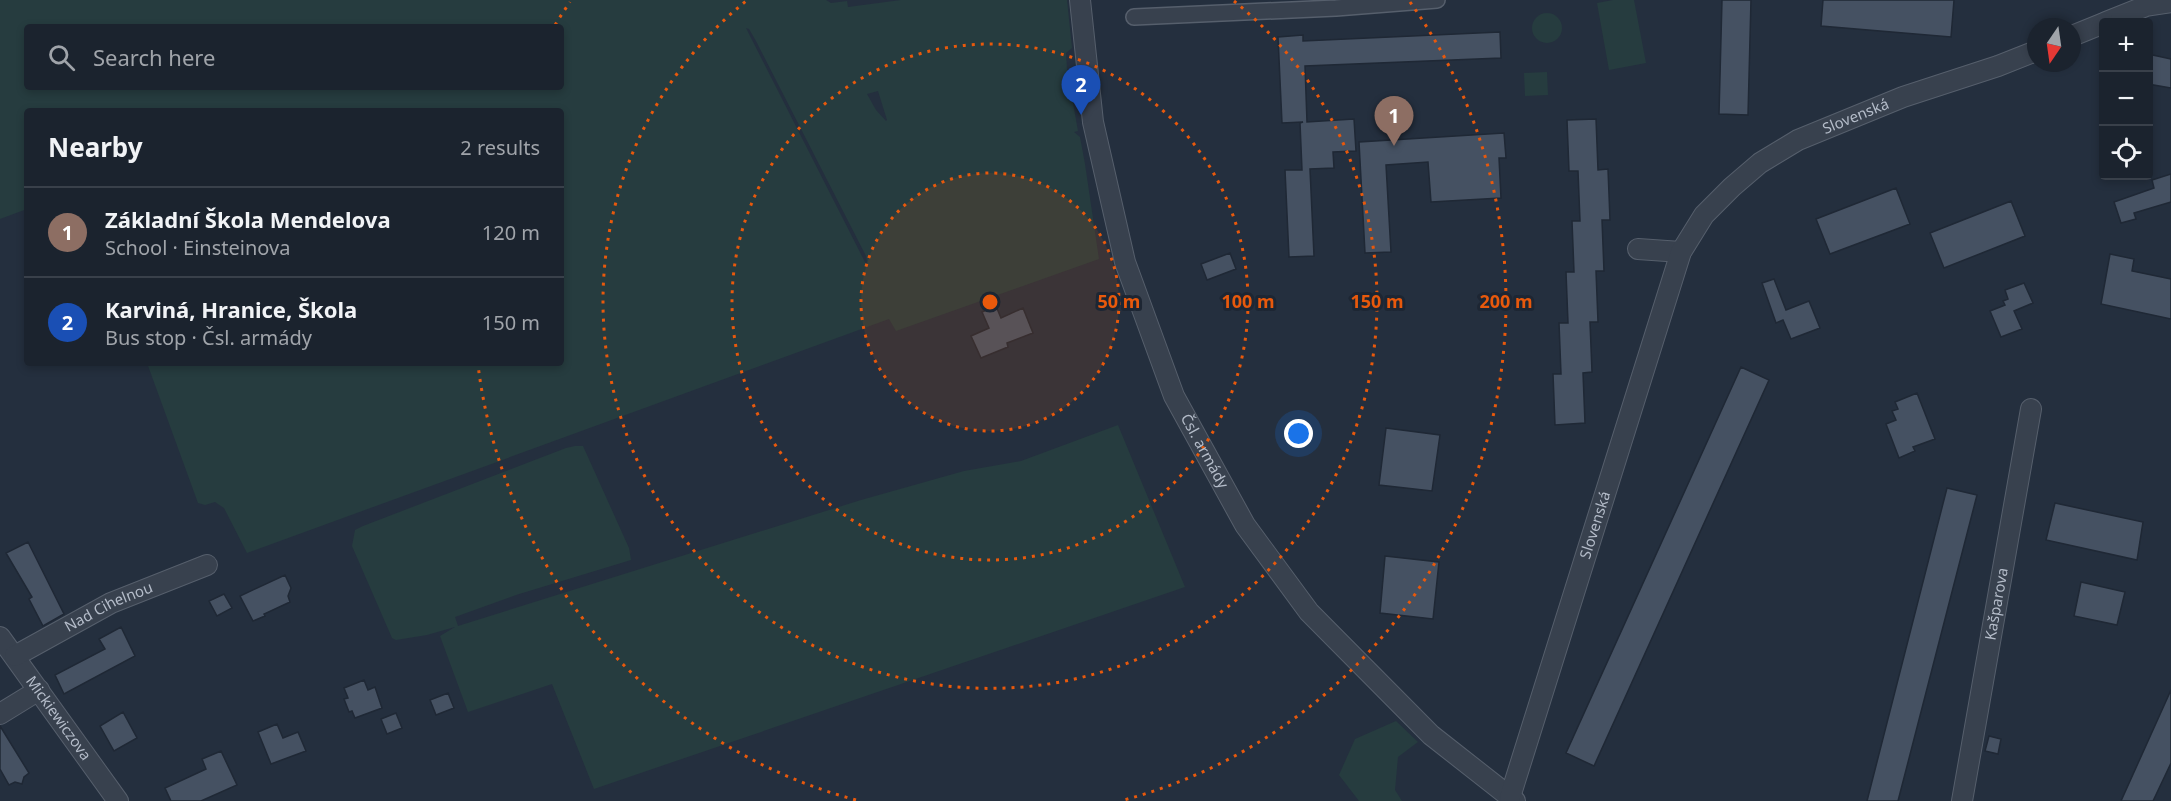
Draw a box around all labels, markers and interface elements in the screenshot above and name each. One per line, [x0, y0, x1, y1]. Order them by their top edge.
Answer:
north arrow [2027, 18, 2081, 72]
map controls [2099, 18, 2153, 180]
button: + [2099, 18, 2153, 72]
search box [24, 24, 564, 90]
icon: search [45, 41, 78, 74]
text: Search here [93, 42, 215, 72]
pin: 2 [1062, 66, 1100, 115]
button: − [2099, 72, 2153, 126]
street label: Slovenská [1819, 93, 1891, 138]
pin: 1 [1374, 96, 1414, 146]
button: locate [2099, 126, 2153, 180]
text: Nearby [48, 129, 143, 165]
text: 2 results [460, 134, 540, 161]
text: Základní Škola Mendelova [105, 204, 391, 234]
text: 1 [62, 219, 73, 246]
text: 120 m [482, 219, 540, 246]
text: School · Einsteinova [105, 234, 290, 261]
text: 50 m [1098, 289, 1140, 313]
text: 100 m [1221, 289, 1275, 313]
text: 150 m [1350, 289, 1404, 313]
text: 200 m [1479, 289, 1533, 313]
centre of rings [980, 292, 1000, 312]
text: Karviná, Hranice, Škola [105, 294, 357, 324]
text: 2 [62, 309, 73, 336]
text: 150 m [482, 309, 540, 336]
text: Bus stop · Čsl. armády [105, 324, 312, 351]
street label: Čsl. armády [1177, 410, 1234, 492]
your location [1284, 419, 1313, 448]
street label: Slovenská [1574, 488, 1614, 561]
street label: Kašparova [1979, 566, 2012, 642]
street label: Nad Cihelnou [61, 577, 155, 636]
street label: Mickiewiczova [22, 671, 96, 764]

